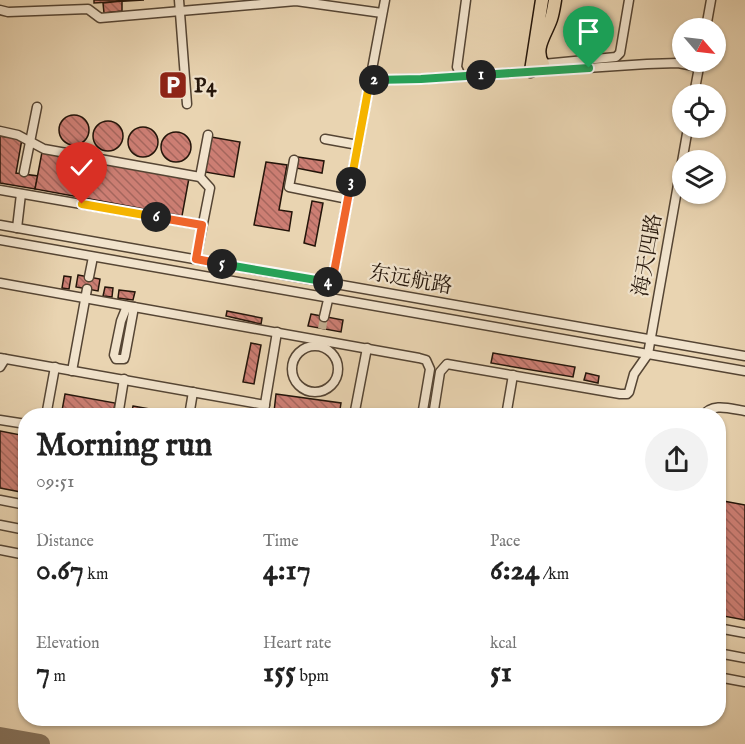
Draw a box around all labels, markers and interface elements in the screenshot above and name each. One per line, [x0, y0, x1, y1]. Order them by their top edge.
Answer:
pin [563, 6, 614, 68]
icon: arrive [572, 15, 605, 48]
north arrow [672, 18, 726, 72]
map controls [672, 18, 726, 204]
pin: 1 [466, 60, 496, 90]
pin: 2 [359, 65, 389, 95]
text: 1 [478, 65, 484, 85]
parking icon: P4 [157, 69, 189, 101]
text: 2 [370, 70, 378, 90]
place label: P4 [194, 73, 217, 100]
button: locate [672, 84, 726, 138]
pin [56, 142, 107, 204]
button: layers [672, 150, 726, 204]
icon: check [65, 151, 98, 184]
pin: 3 [336, 167, 366, 197]
text: 3 [348, 172, 354, 192]
pin: 6 [141, 202, 171, 232]
text: 6 [153, 207, 159, 227]
street label: 海天四路 [628, 212, 669, 299]
pin: 5 [207, 249, 237, 279]
text: 5 [219, 254, 225, 274]
street label: 东远航路 [367, 260, 454, 301]
pin: 4 [313, 267, 343, 297]
text: 4 [324, 272, 332, 292]
text: Morning run [36, 425, 212, 467]
button: share [645, 428, 708, 491]
text: 09:51 [36, 469, 75, 494]
text: Distance [36, 532, 94, 552]
text: Time [263, 532, 299, 552]
text: Pace [490, 532, 520, 552]
text: 0.67 [36, 552, 84, 590]
text: 4:17 [263, 552, 311, 590]
text: 6:24 [490, 552, 539, 590]
text: km [84, 565, 108, 585]
text: /km [539, 565, 569, 585]
text: Elevation [36, 634, 99, 654]
text: Heart rate [263, 634, 331, 654]
text: kcal [490, 634, 517, 654]
text: 7 [36, 654, 50, 692]
text: 155 [263, 654, 296, 692]
text: 51 [490, 654, 512, 692]
text: m [50, 667, 66, 687]
text: bpm [296, 667, 329, 687]

